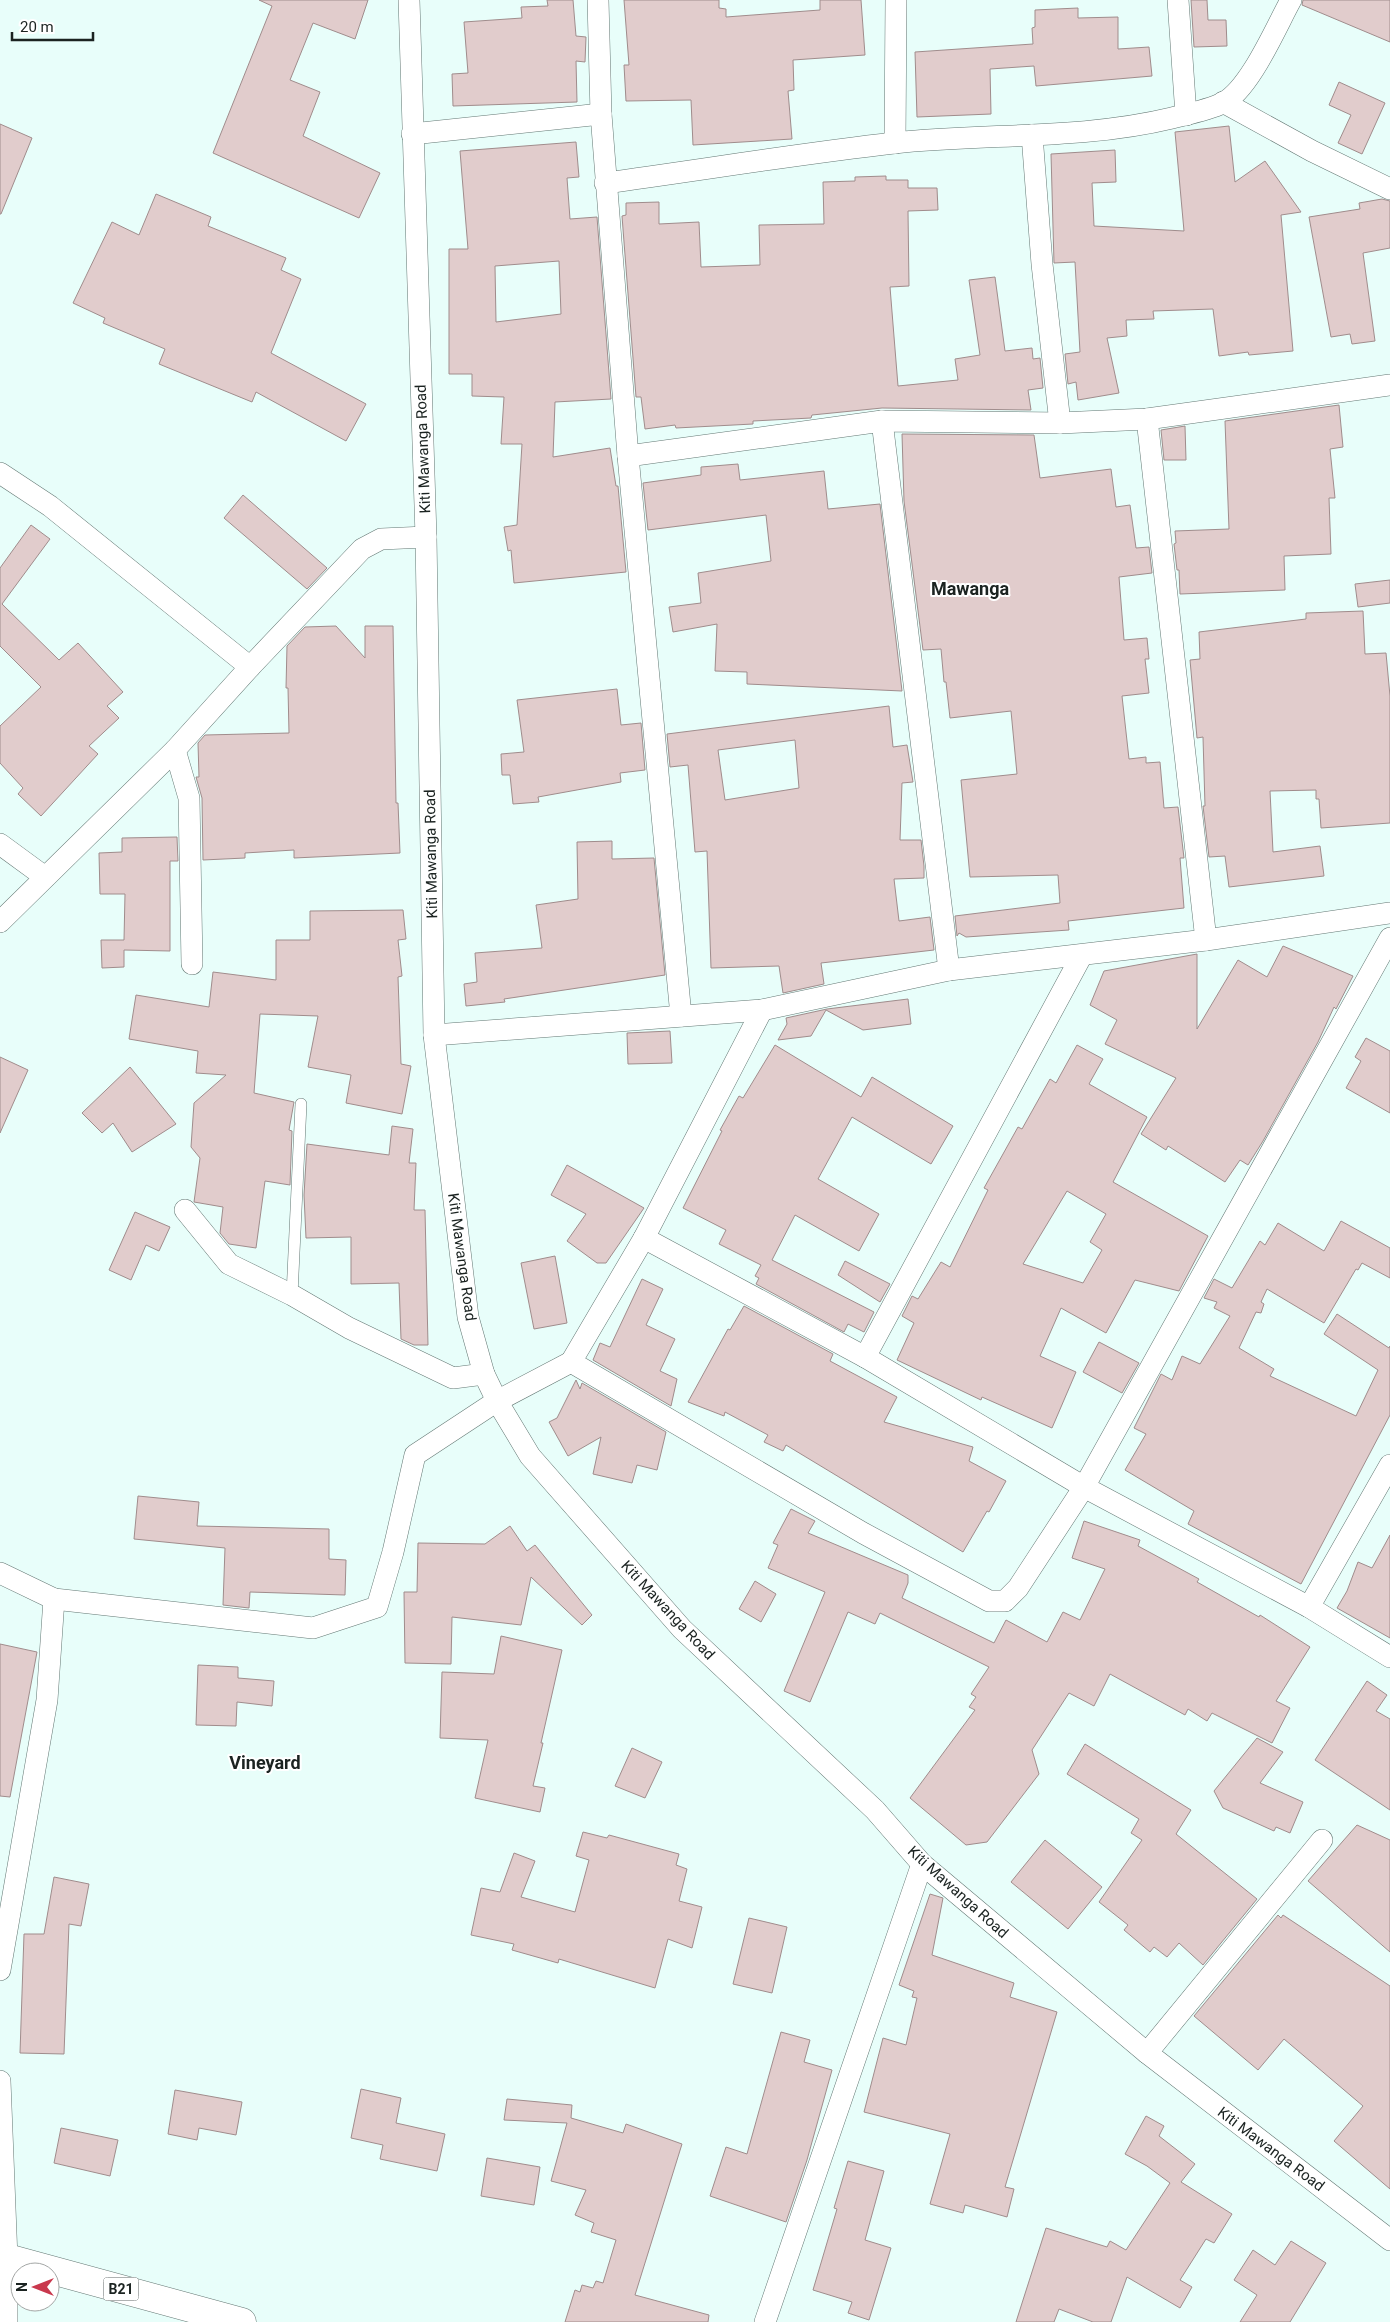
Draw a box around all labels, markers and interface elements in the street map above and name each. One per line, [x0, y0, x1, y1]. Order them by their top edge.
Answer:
scale bar [12, 10, 94, 42]
text: 20 m [20, 18, 54, 36]
street label: Kiti Mawanga Road [412, 384, 434, 514]
district label: Mawanga [931, 578, 1009, 599]
street label: Kiti Mawanga Road [421, 789, 441, 919]
street label: Kiti Mawanga Road [444, 1192, 480, 1322]
street label: Kiti Mawanga Road [617, 1557, 719, 1663]
district label: Vineyard [229, 1752, 301, 1773]
street label: Kiti Mawanga Road [904, 1842, 1012, 1942]
street label: Kiti Mawanga Road [1214, 2103, 1328, 2195]
north arrow [10, 2262, 60, 2312]
road number: B21 [104, 2278, 138, 2300]
text: N [14, 2282, 30, 2292]

